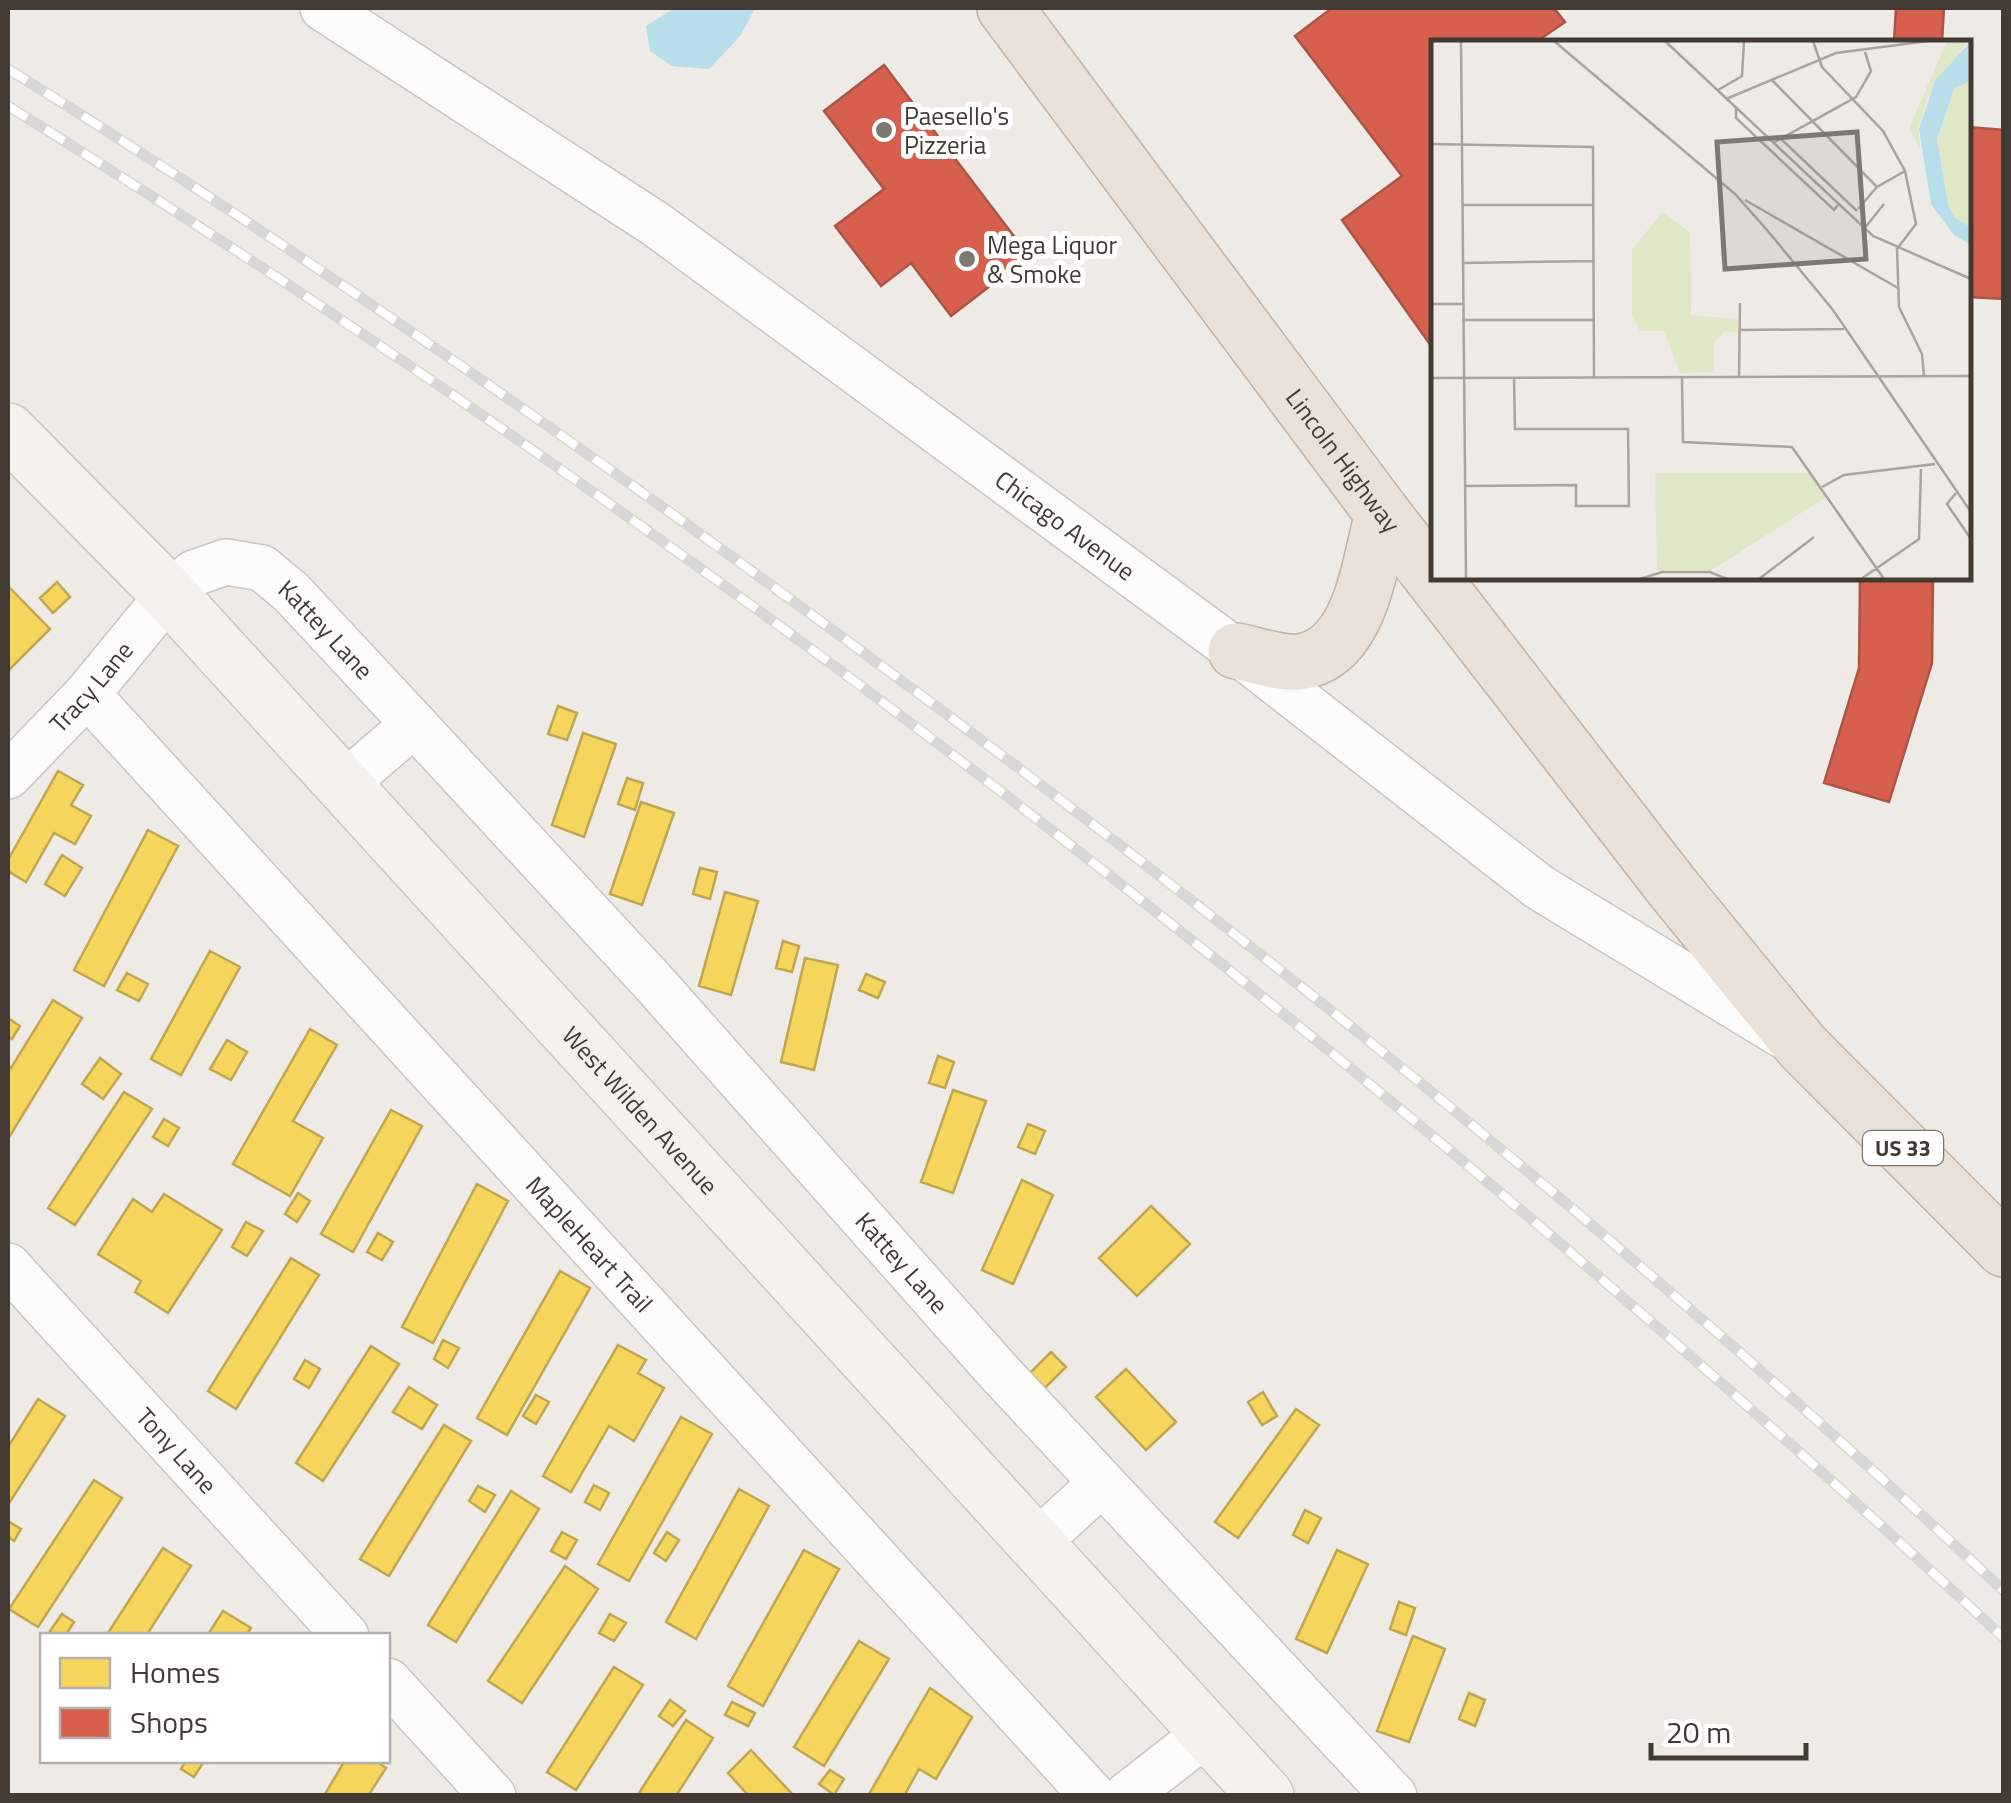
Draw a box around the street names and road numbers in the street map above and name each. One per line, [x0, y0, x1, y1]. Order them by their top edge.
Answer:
street label: Lincoln Highway [1277, 381, 1410, 541]
street label: Chicago Avenue [987, 461, 1143, 590]
street label: Kattey Lane [270, 570, 382, 688]
street label: Tracy Lane [40, 633, 142, 741]
street label: West Wilden Avenue [553, 1017, 727, 1203]
road number: US 33 [1863, 1131, 1943, 1165]
street label: MapleHeart Trail [517, 1167, 662, 1321]
street label: Kattey Lane [846, 1203, 958, 1322]
street label: Tony Lane [127, 1399, 226, 1502]

